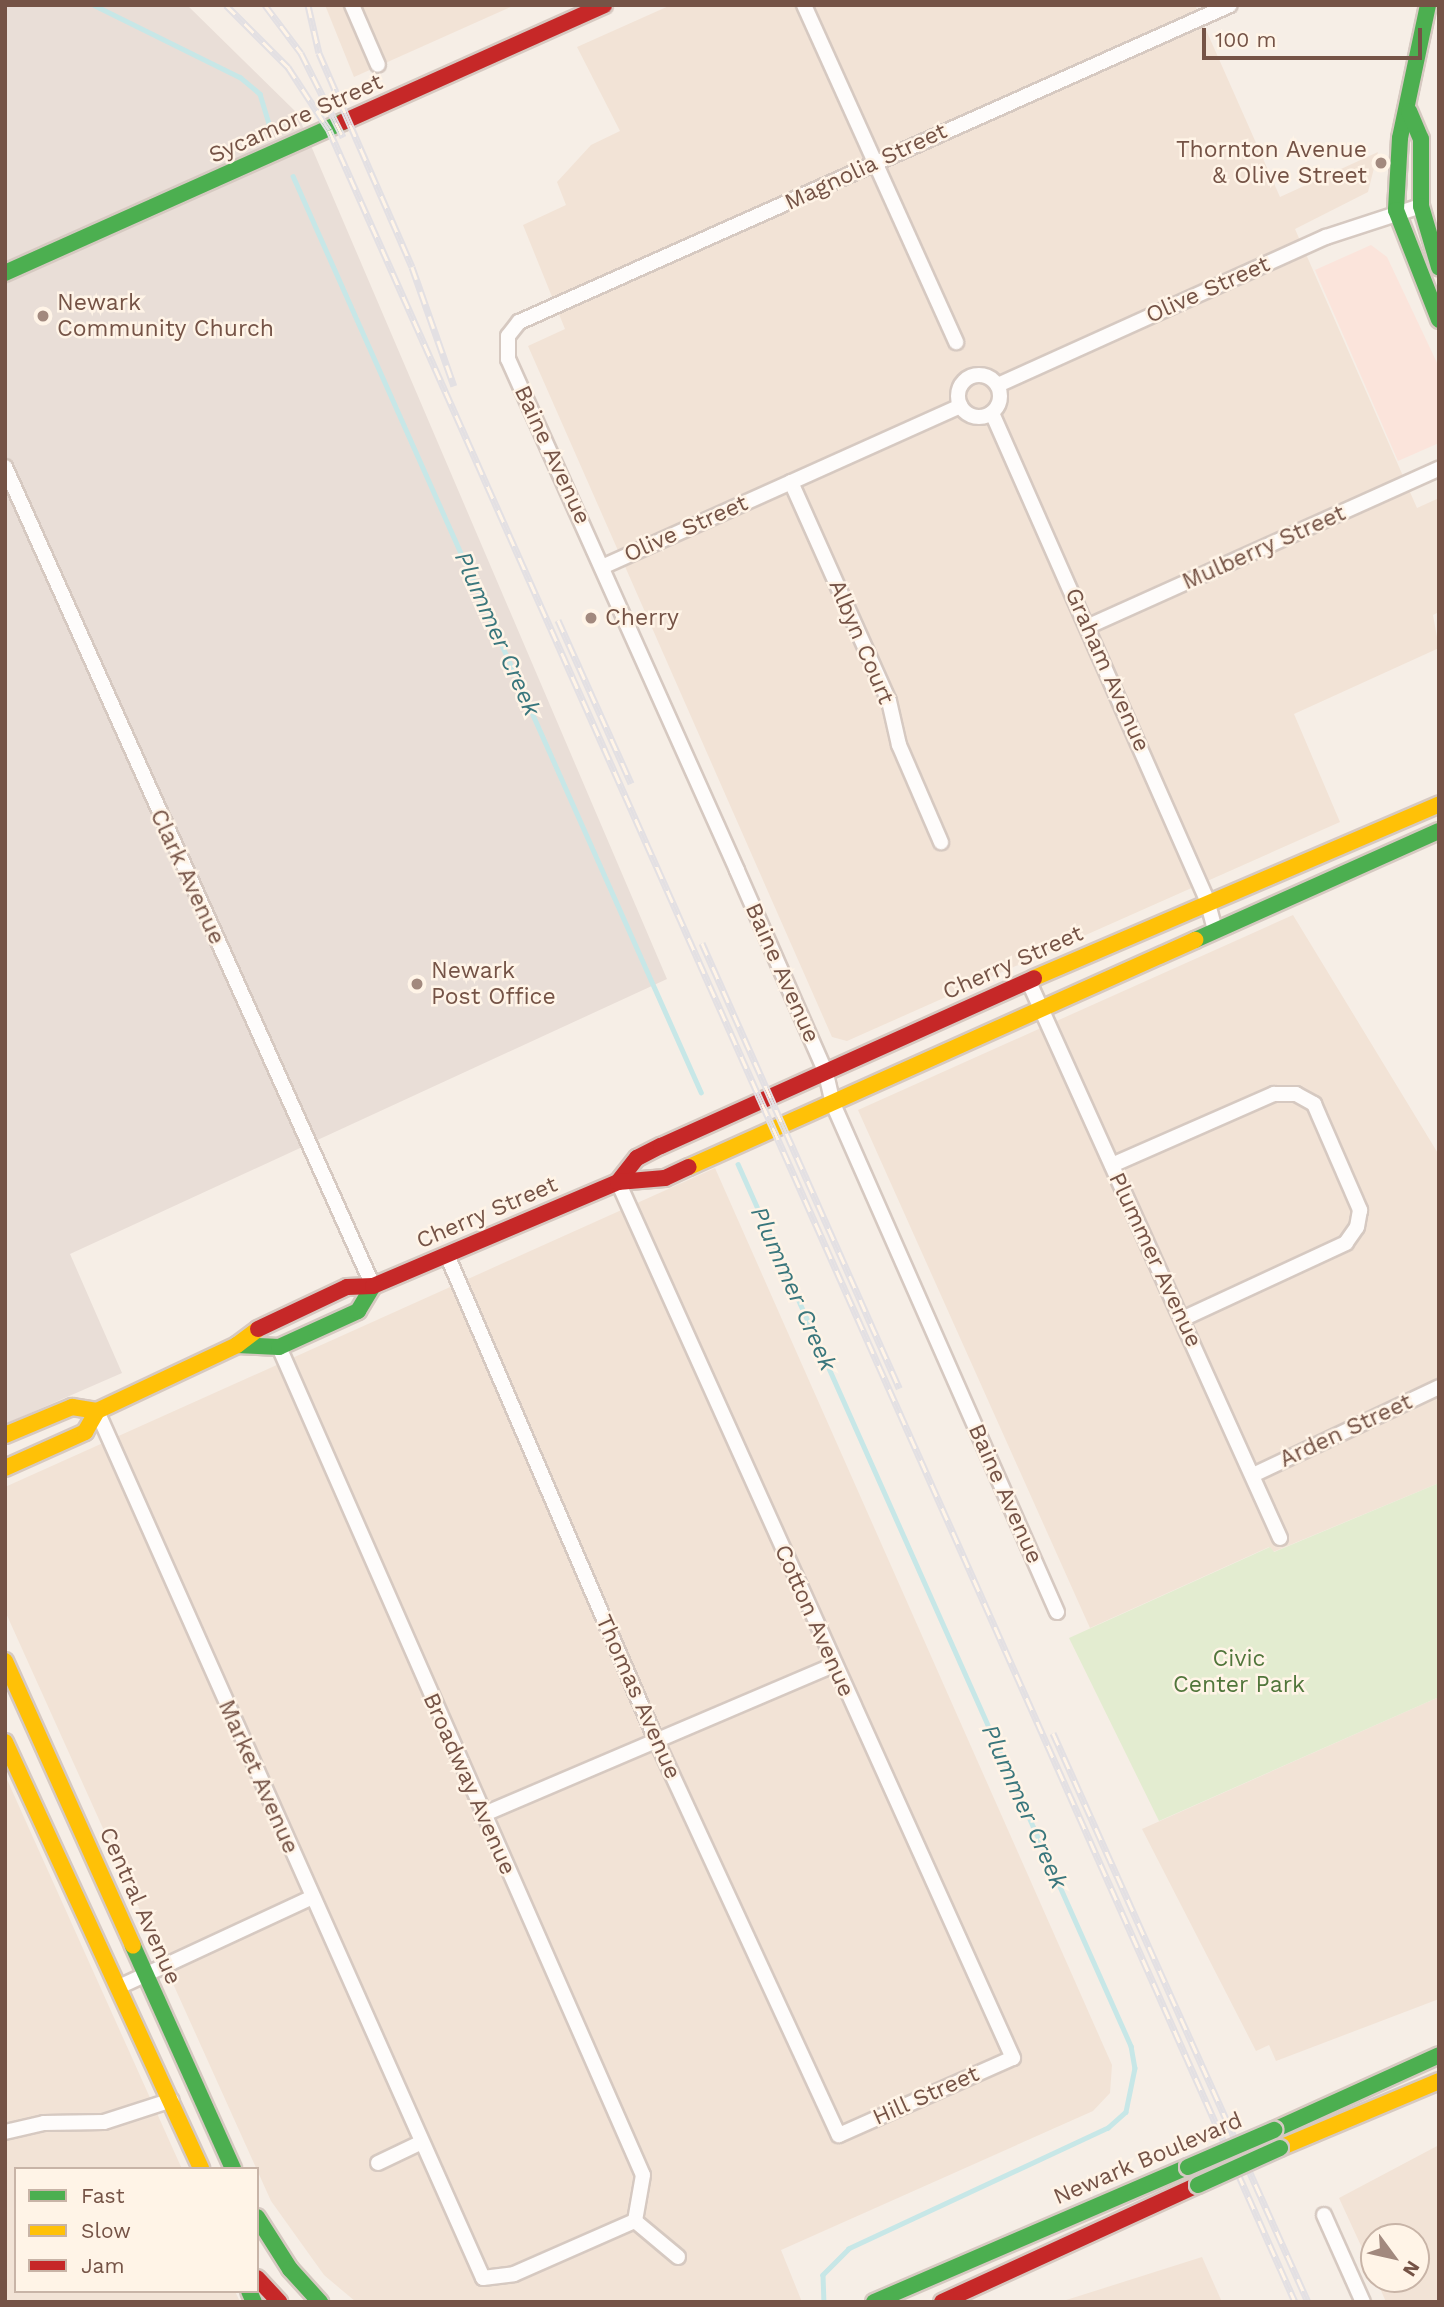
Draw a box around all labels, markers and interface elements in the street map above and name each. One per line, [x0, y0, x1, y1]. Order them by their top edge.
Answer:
scale bar [1206, 14, 1426, 58]
text: 100 m [1215, 27, 1277, 52]
street label: Sycamore Street [205, 68, 387, 170]
street label: Magnolia Street [780, 117, 952, 217]
place label: Thornton Avenue & Olive Street [1175, 136, 1367, 190]
marker: Thornton Avenue & Olive Street [1373, 155, 1389, 171]
street label: Olive Street [1142, 250, 1274, 330]
place label: Newark Community Church [57, 289, 275, 343]
marker: Newark Community Church [35, 308, 51, 324]
street label: Baine Avenue [508, 381, 596, 529]
street label: Olive Street [620, 489, 752, 569]
street label: Mulberry Street [1178, 500, 1350, 596]
water label: Plummer Creek [448, 547, 546, 721]
street label: Albyn Court [822, 576, 900, 708]
street label: Graham Avenue [1058, 583, 1156, 757]
place label: Cherry [605, 604, 679, 632]
marker: Cherry [583, 610, 599, 626]
street label: Clark Avenue [143, 804, 231, 950]
street label: Baine Avenue [739, 898, 825, 1048]
street label: Cherry Street [938, 920, 1088, 1006]
place label: Newark Post Office [431, 957, 556, 1011]
marker: Newark Post Office [409, 976, 425, 992]
street label: Plummer Avenue [1102, 1168, 1208, 1352]
street label: Cherry Street [412, 1171, 562, 1255]
water label: Plummer Creek [744, 1202, 842, 1376]
street label: Arden Street [1275, 1388, 1417, 1474]
street label: Baine Avenue [962, 1419, 1048, 1569]
street label: Cotton Avenue [768, 1540, 860, 1702]
street label: Thomas Avenue [589, 1610, 687, 1784]
park label: Civic Center Park [1173, 1645, 1305, 1699]
street label: Broadway Avenue [416, 1688, 522, 1880]
street label: Market Avenue [212, 1695, 304, 1859]
water label: Plummer Creek [975, 1720, 1073, 1894]
street label: Central Avenue [93, 1822, 187, 1990]
street label: Hill Street [868, 2060, 984, 2132]
street label: Newark Boulevard [1049, 2107, 1247, 2211]
legend [14, 2167, 259, 2293]
text: Fast [81, 2183, 125, 2208]
text: Slow [81, 2218, 131, 2243]
north arrow [1360, 2223, 1430, 2293]
text: Jam [81, 2253, 124, 2278]
text: N [1398, 2256, 1425, 2281]

